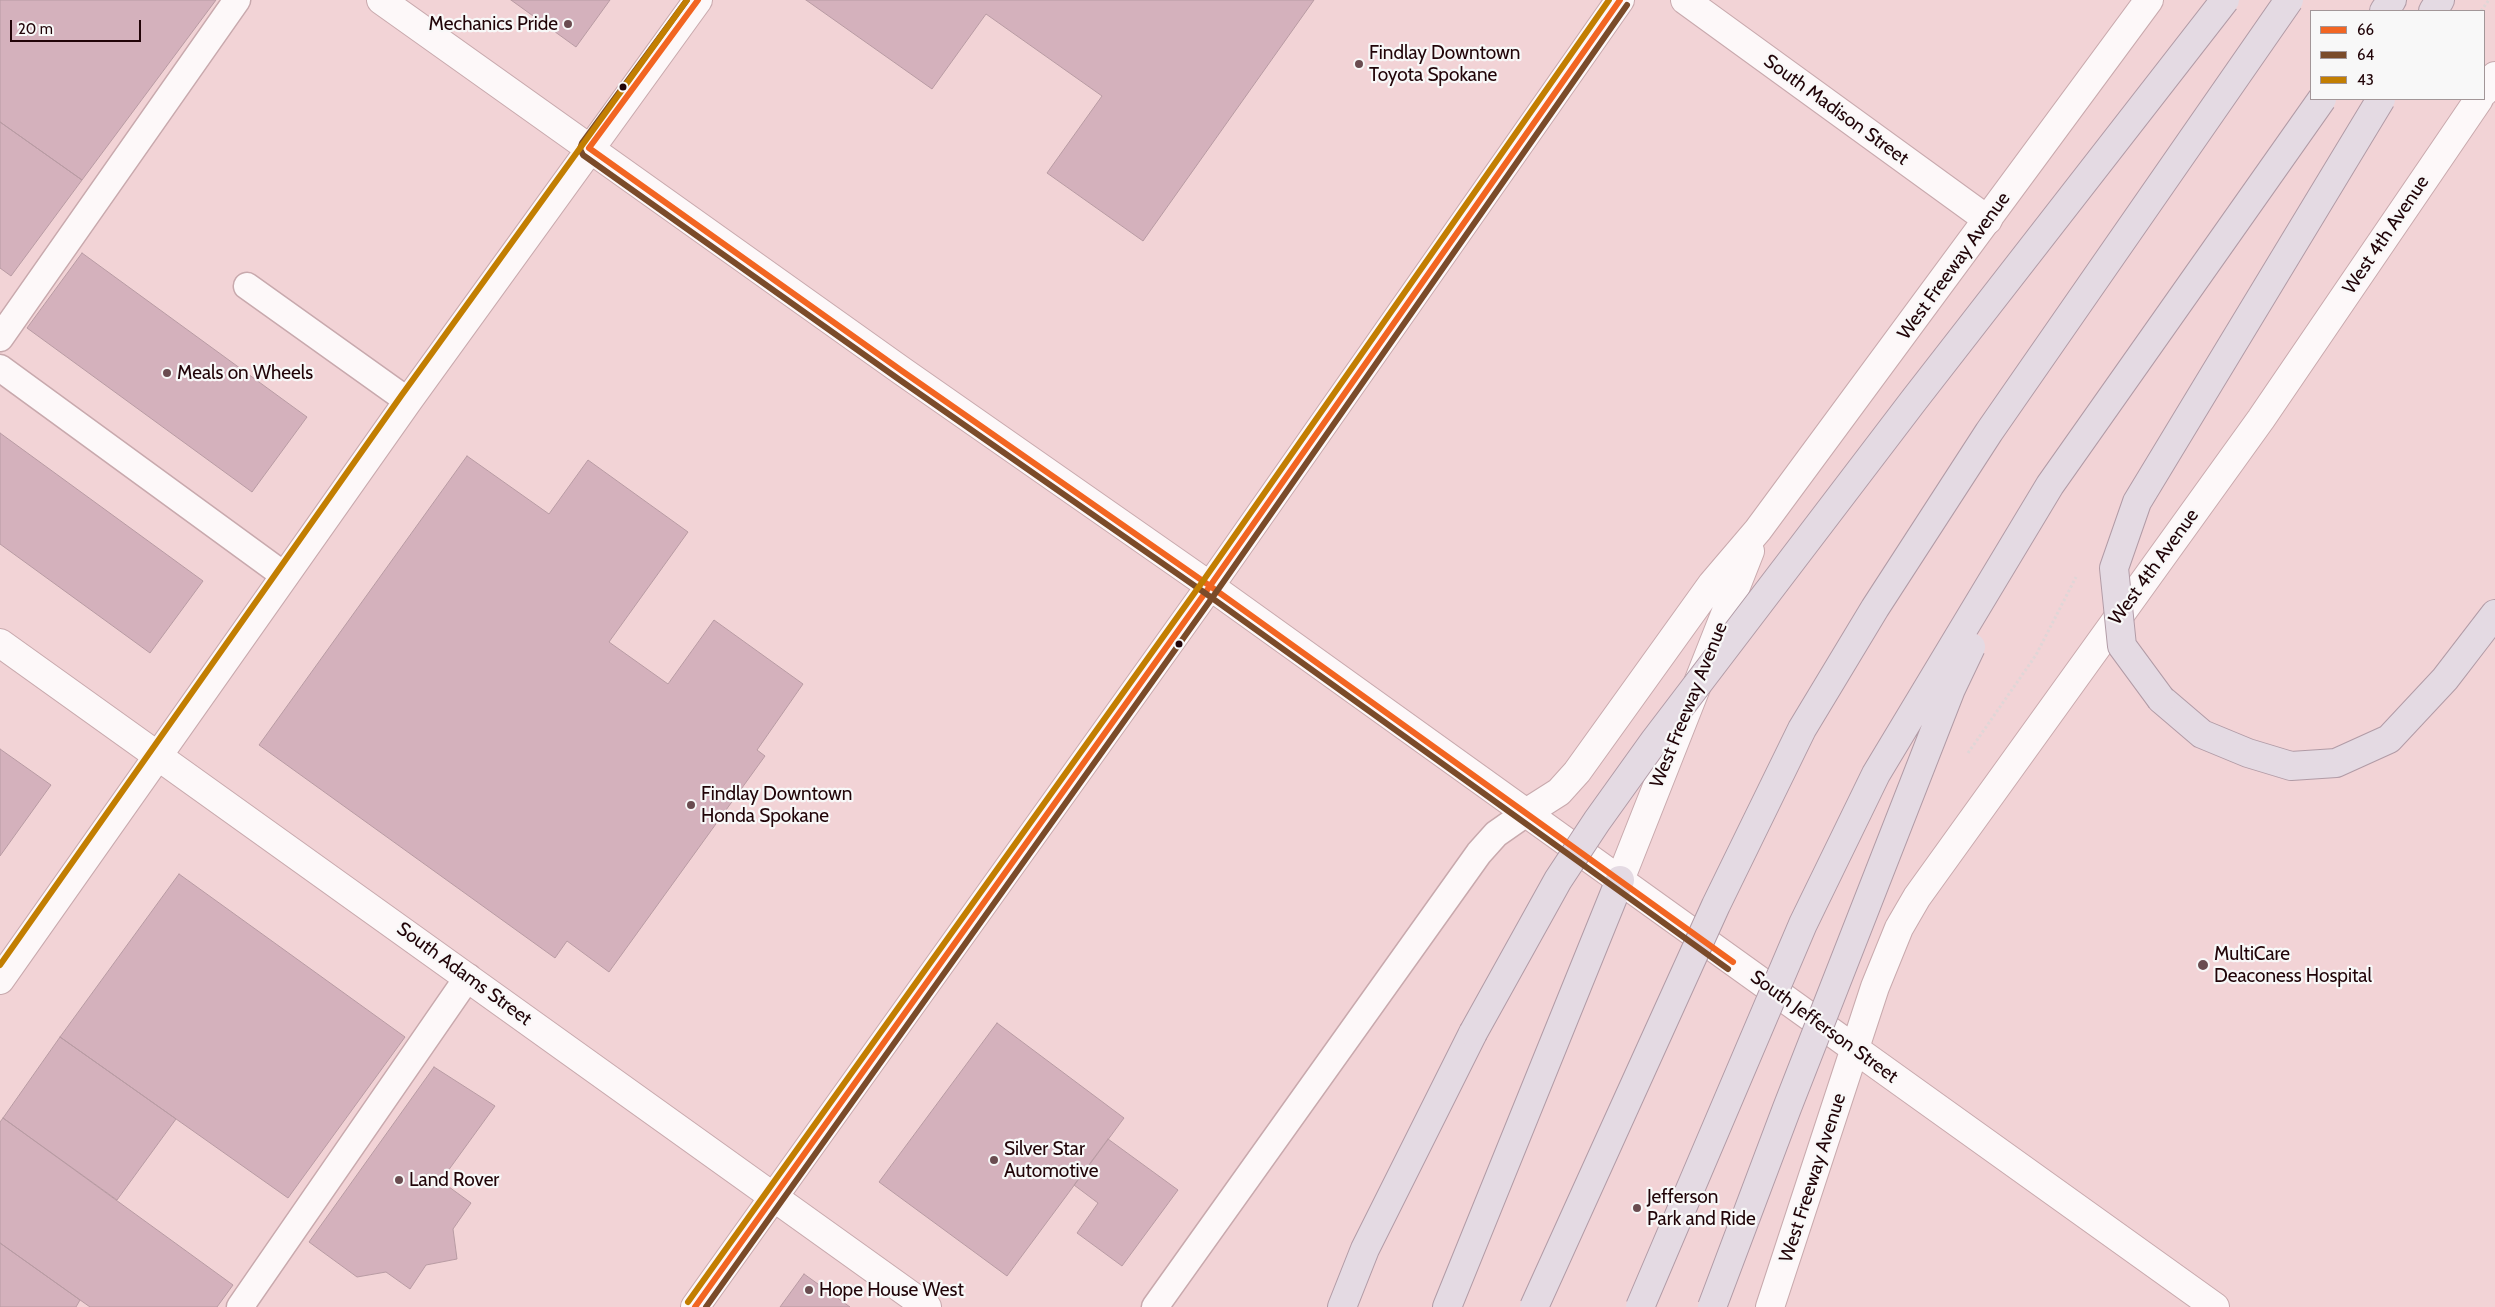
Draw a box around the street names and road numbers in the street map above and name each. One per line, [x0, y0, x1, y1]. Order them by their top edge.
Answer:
street label: South Madison Street [1759, 50, 1913, 170]
street label: West 4th Avenue [2338, 172, 2434, 298]
street label: West Freeway Avenue [1893, 188, 2015, 344]
street label: West 4th Avenue [2104, 505, 2204, 629]
street label: West Freeway Avenue [1645, 619, 1733, 791]
street label: South Adams Street [392, 917, 536, 1031]
street label: South Jefferson Street [1746, 966, 1902, 1088]
street label: West Freeway Avenue [1775, 1091, 1851, 1265]

